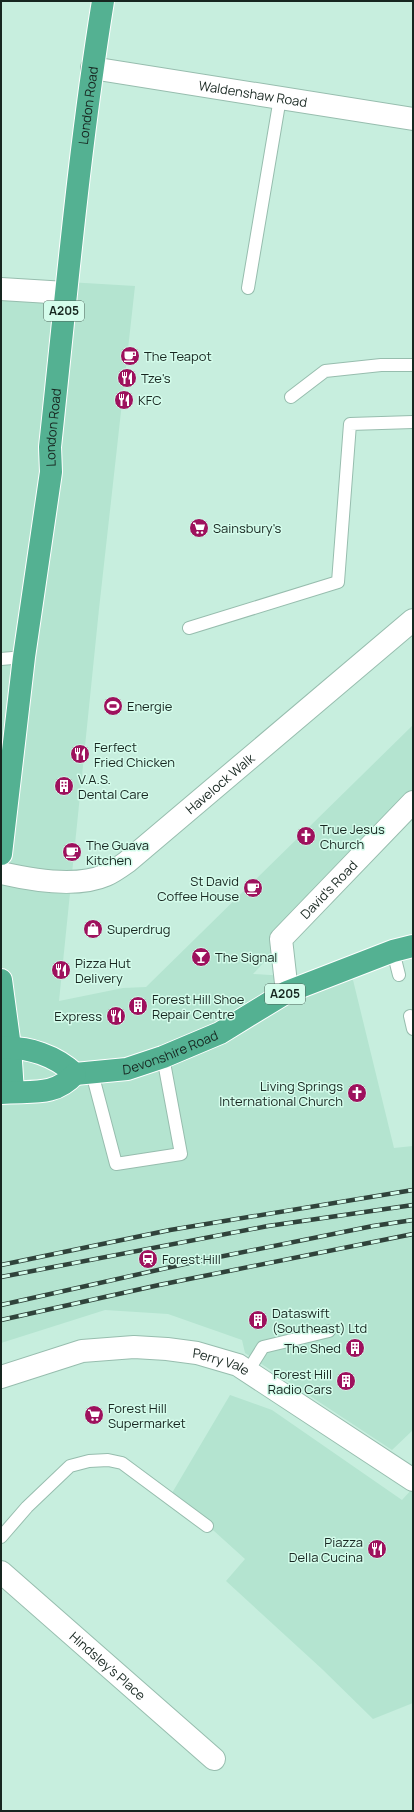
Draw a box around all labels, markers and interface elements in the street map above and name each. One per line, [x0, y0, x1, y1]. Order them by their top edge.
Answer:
street label: London Road [74, 65, 102, 146]
street label: Waldenshaw Road [197, 76, 309, 111]
road number: A205 [44, 301, 84, 321]
cafe icon: The Teapot [119, 345, 141, 367]
place label: The Teapot [144, 347, 212, 365]
restaurant icon: Tze's [116, 367, 138, 389]
place label: Tze's [141, 369, 171, 387]
street label: London Road [41, 387, 65, 467]
restaurant icon: KFC [113, 389, 135, 411]
place label: KFC [138, 391, 162, 409]
supermarket icon: Sainsbury's [188, 517, 210, 539]
place label: Sainsbury's [213, 519, 281, 537]
sports icon: Energie [102, 695, 124, 717]
place label: Energie [127, 697, 173, 715]
place label: Ferfect Fried Chicken [94, 738, 175, 771]
restaurant icon: Ferfect Fried Chicken [69, 743, 91, 765]
street label: Havelock Walk [182, 749, 259, 818]
place label: V.A.S. Dental Care [78, 770, 149, 803]
building icon: V.A.S. Dental Care [53, 775, 75, 797]
place label: True Jesus Church [320, 820, 385, 853]
church icon: True Jesus Church [295, 825, 317, 847]
place label: The Guava Kitchen [86, 836, 149, 869]
cafe icon: The Guava Kitchen [61, 841, 83, 863]
street label: David's Road [296, 856, 361, 923]
place label: St David Coffee House [157, 872, 239, 905]
cafe icon: St David Coffee House [242, 877, 264, 899]
shop icon: Superdrug [82, 918, 104, 940]
place label: Superdrug [107, 920, 170, 938]
bar icon: The Signal [190, 946, 212, 968]
place label: The Signal [215, 948, 277, 966]
place label: Pizza Hut Delivery [75, 954, 131, 987]
restaurant icon: Pizza Hut Delivery [50, 959, 72, 981]
road number: A205 [265, 984, 305, 1004]
place label: Forest Hill Shoe Repair Centre [152, 990, 245, 1023]
building icon: Forest Hill Shoe Repair Centre [127, 995, 149, 1017]
restaurant icon: Express [105, 1005, 127, 1027]
place label: Express [54, 1007, 102, 1025]
street label: Devonshire Road [122, 1026, 221, 1078]
place label: Living Springs International Church [219, 1077, 343, 1110]
church icon: Living Springs International Church [346, 1082, 368, 1104]
station icon: Forest Hill [137, 1248, 159, 1270]
place label: Forest Hill [162, 1250, 221, 1268]
place label: Dataswift (Southeast) Ltd [272, 1304, 367, 1337]
building icon: Dataswift (Southeast) Ltd [247, 1309, 269, 1331]
building icon: The Shed [344, 1337, 366, 1359]
place label: The Shed [284, 1339, 341, 1357]
street label: Perry Vale [192, 1344, 254, 1380]
place label: Forest Hill Radio Cars [268, 1365, 332, 1398]
building icon: Forest Hill Radio Cars [335, 1370, 357, 1392]
place label: Forest Hill Supermarket [108, 1399, 186, 1432]
supermarket icon: Forest Hill Supermarket [83, 1404, 105, 1426]
place label: Piazza Della Cucina [289, 1533, 363, 1566]
restaurant icon: Piazza Della Cucina [366, 1538, 388, 1560]
street label: Hindsley's Place [66, 1627, 150, 1704]

